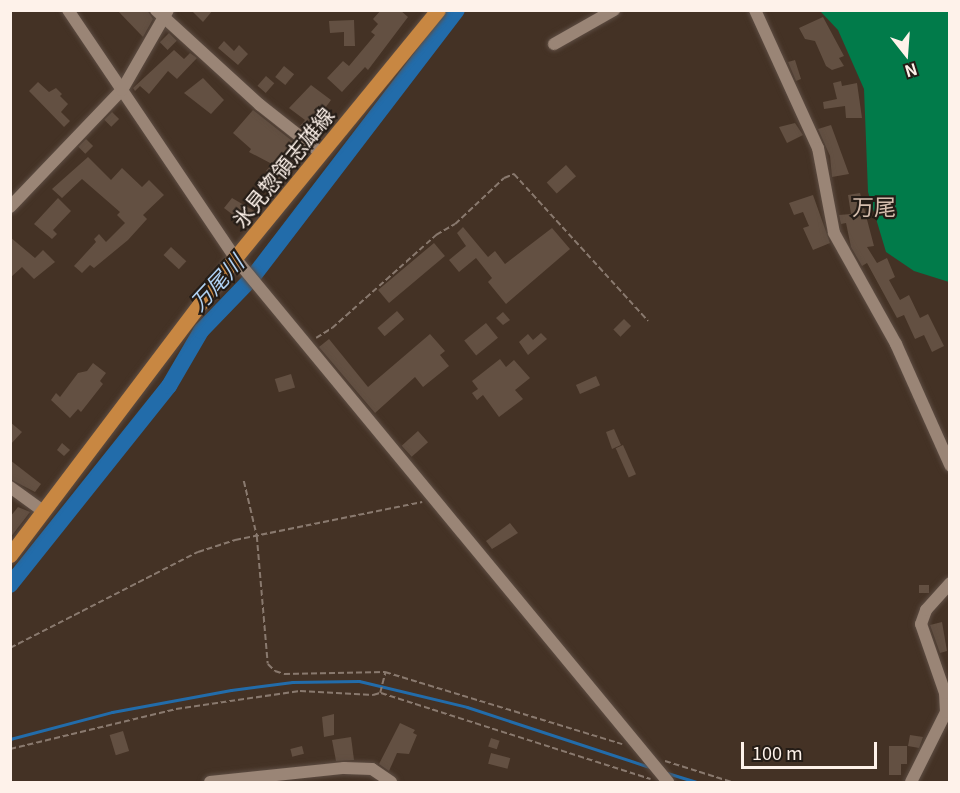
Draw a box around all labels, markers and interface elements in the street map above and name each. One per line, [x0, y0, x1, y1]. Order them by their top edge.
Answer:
north arrow [876, 24, 936, 84]
text: N [902, 58, 921, 84]
street label: 氷見惣領志雄線 [226, 102, 338, 232]
district label: 万尾 [852, 193, 896, 219]
water label: 万尾川 [184, 249, 248, 315]
scale bar [744, 730, 880, 768]
text: 100 m [752, 739, 803, 765]

